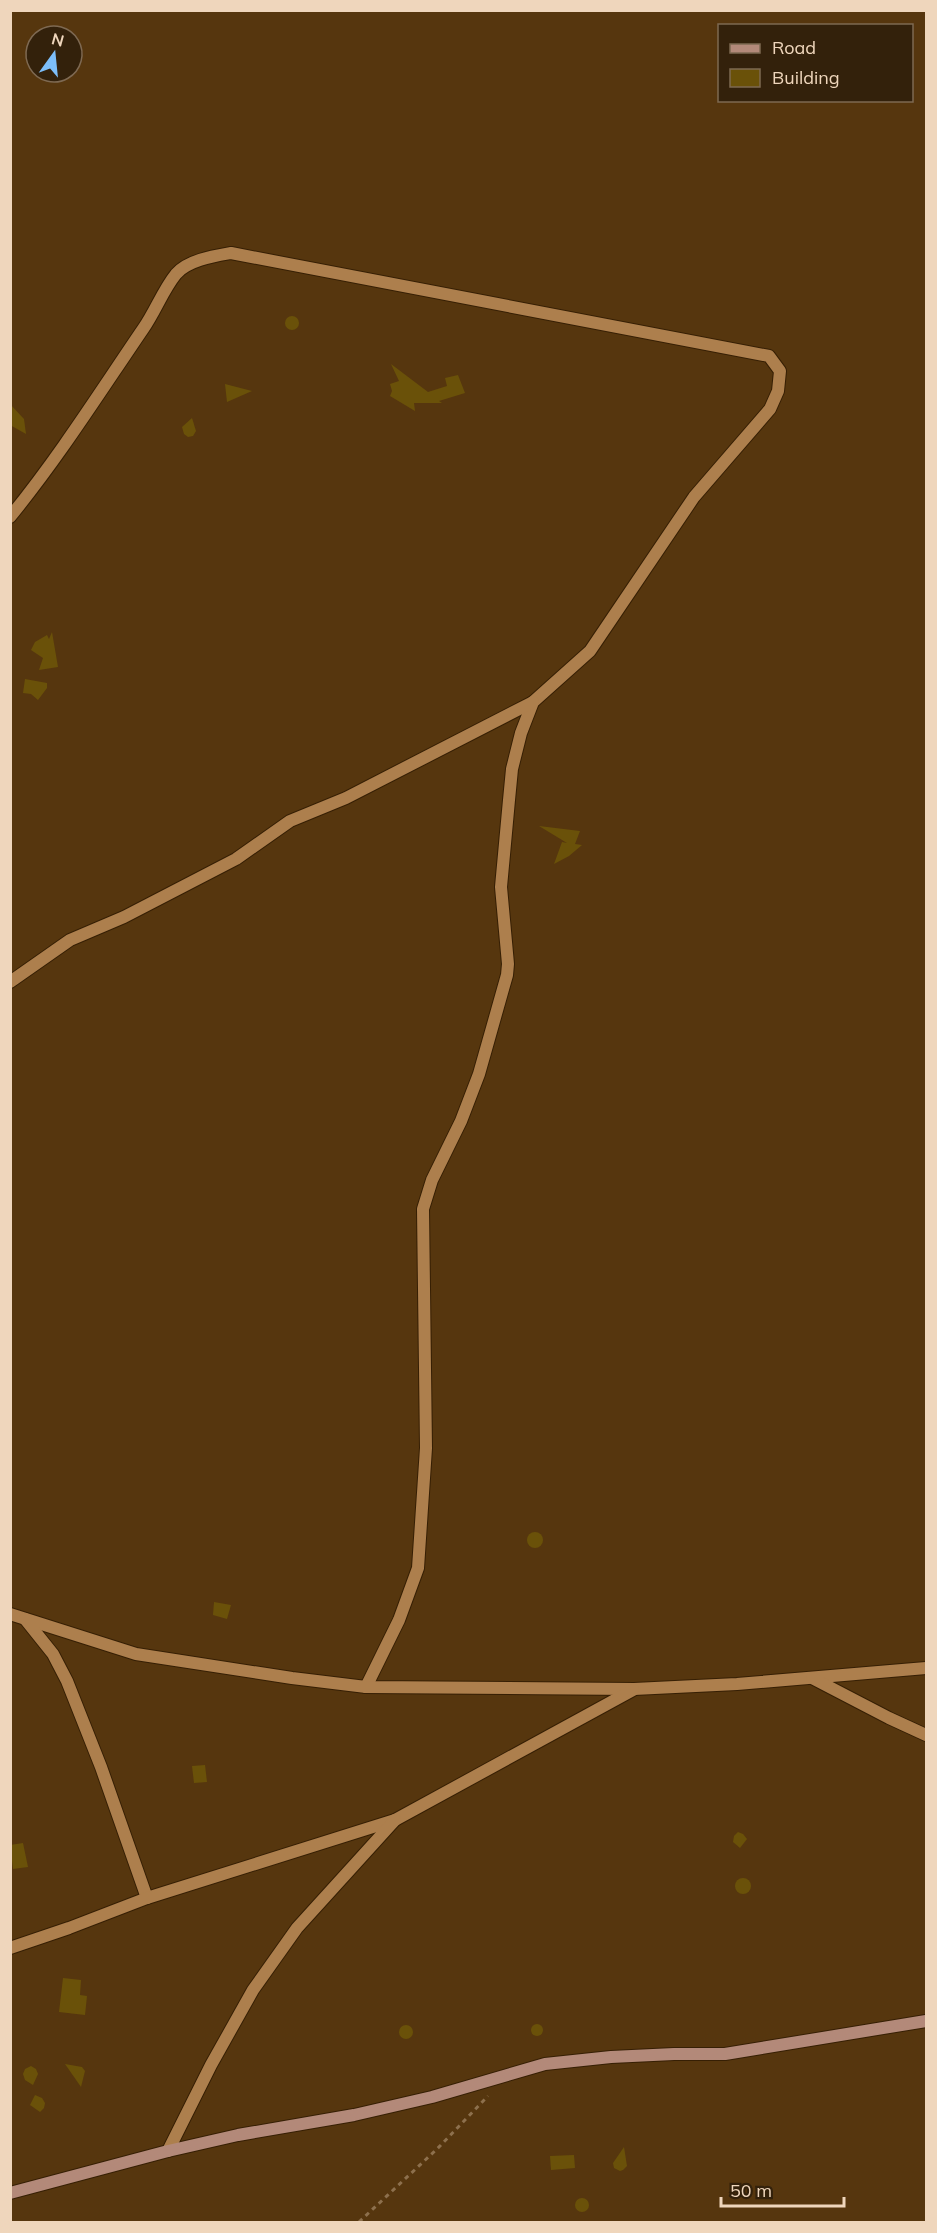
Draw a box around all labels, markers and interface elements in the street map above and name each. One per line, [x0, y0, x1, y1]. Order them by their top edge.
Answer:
north arrow [24, 24, 84, 84]
legend [718, 24, 913, 102]
text: N [49, 28, 66, 51]
text: Road [772, 36, 816, 59]
text: Building [772, 66, 840, 89]
scale bar [721, 2170, 844, 2208]
text: 50 m [730, 2179, 772, 2202]

